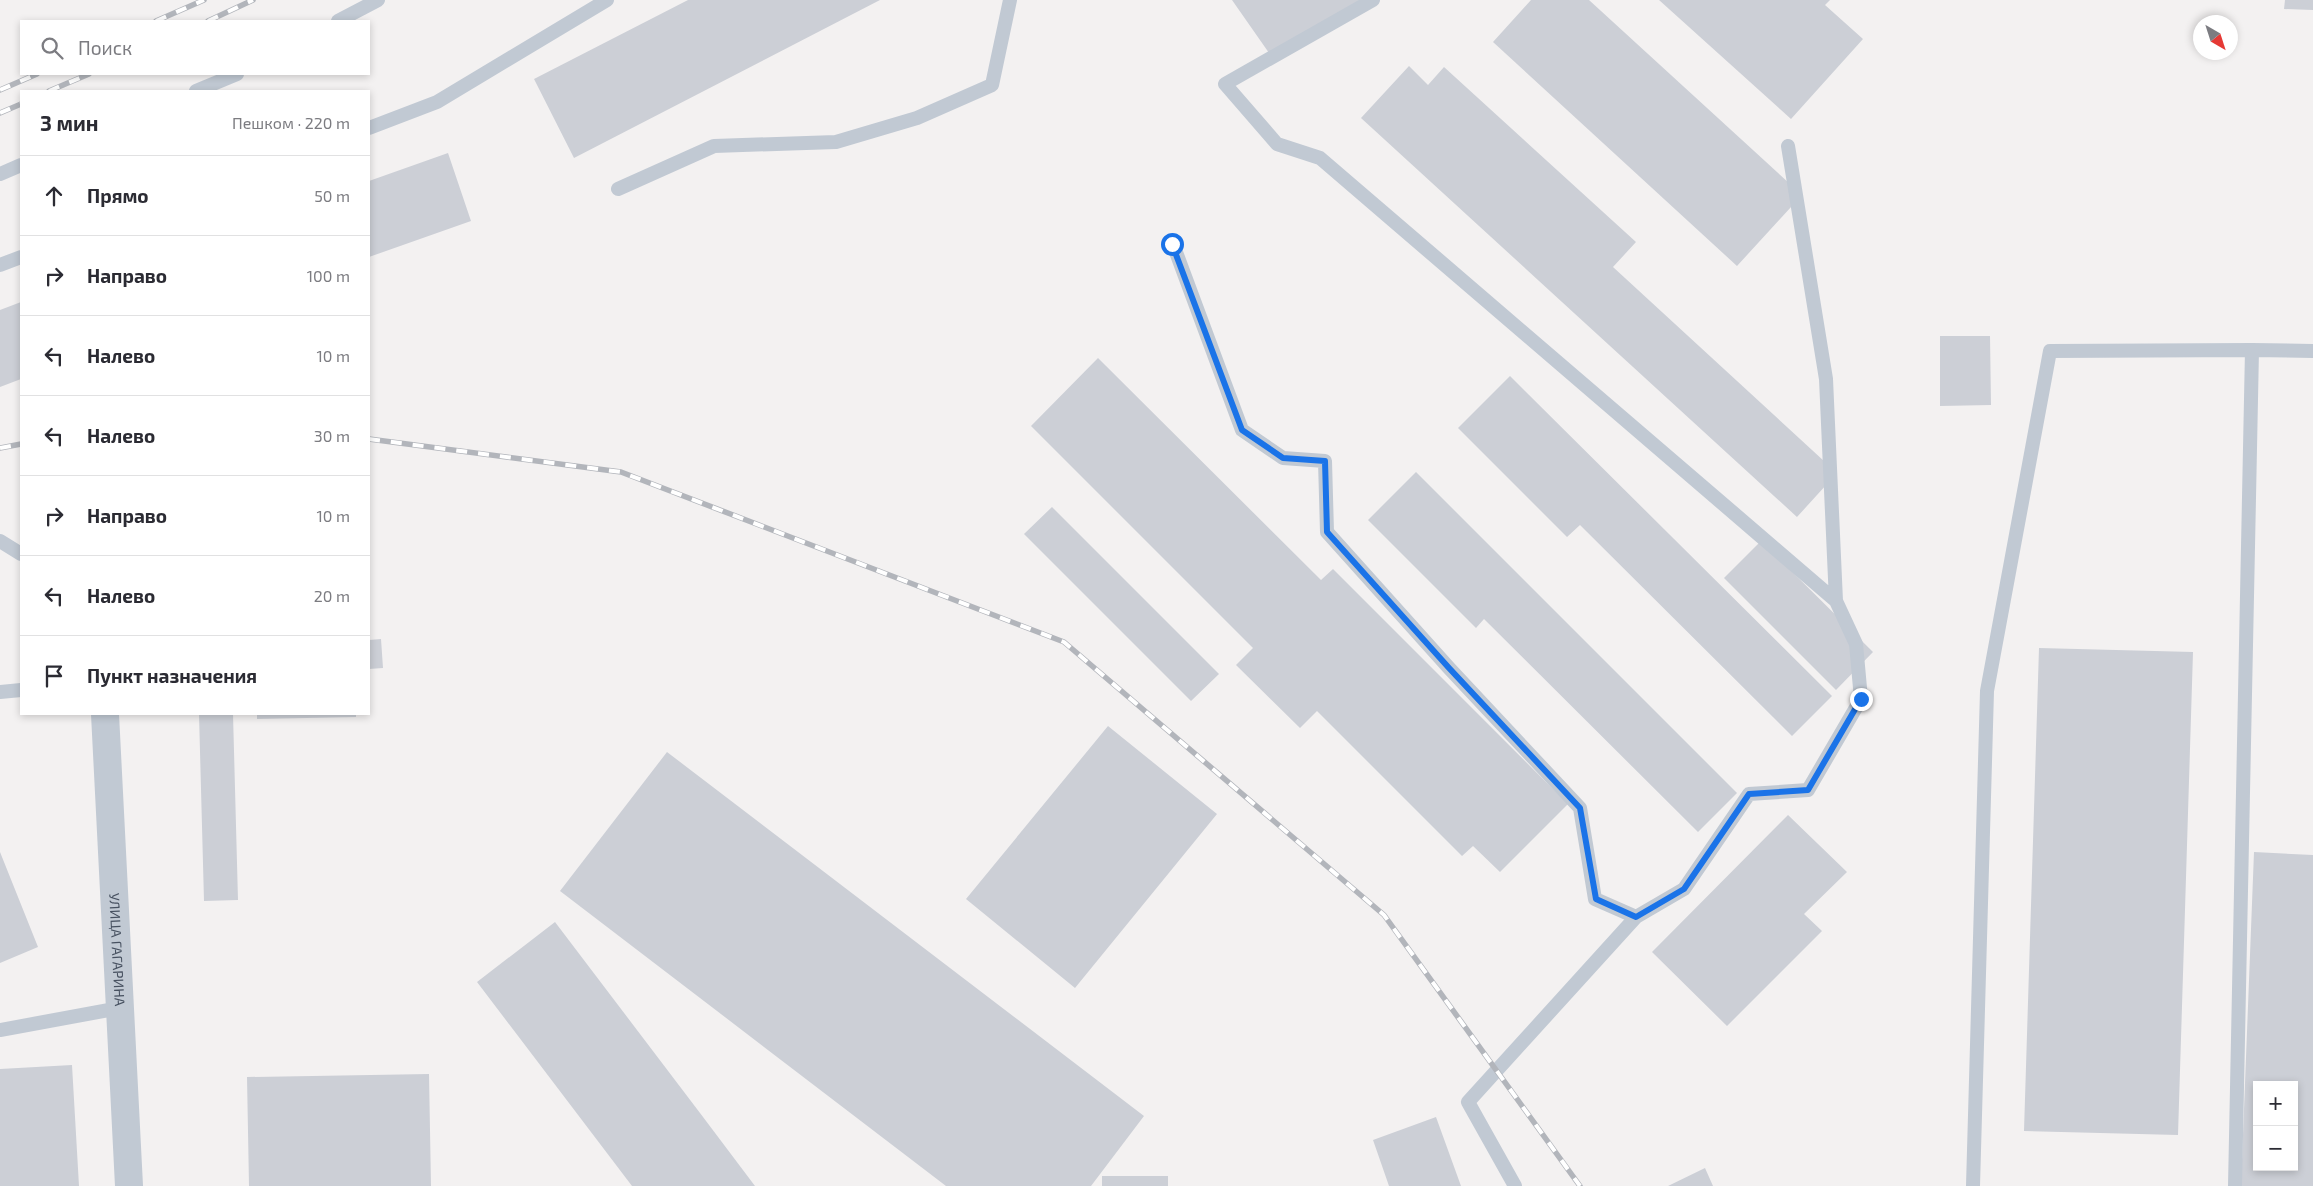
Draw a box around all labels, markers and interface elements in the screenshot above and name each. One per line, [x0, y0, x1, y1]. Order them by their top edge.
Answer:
north arrow [2193, 15, 2238, 60]
search box [20, 20, 370, 75]
icon: search [38, 34, 66, 62]
text: Поиск [78, 36, 132, 59]
text: 3 мин [40, 110, 98, 135]
text: Пешком · 220 m [232, 113, 350, 132]
icon: ahead [40, 182, 68, 210]
text: Прямо [87, 184, 149, 207]
text: 50 m [314, 186, 350, 205]
route start [1161, 233, 1184, 256]
icon: right [40, 262, 68, 290]
text: Направо [87, 264, 167, 287]
text: 100 m [307, 266, 350, 285]
icon: left [40, 342, 68, 370]
text: Налево [87, 344, 155, 367]
text: 10 m [316, 346, 350, 365]
icon: left [40, 422, 68, 450]
text: Налево [87, 424, 155, 447]
text: 30 m [314, 426, 350, 445]
icon: right [40, 502, 68, 530]
text: Направо [87, 504, 167, 527]
text: 10 m [316, 506, 350, 525]
icon: left [40, 582, 68, 610]
text: Налево [87, 584, 155, 607]
text: 20 m [314, 586, 350, 605]
icon: arrive [40, 662, 68, 690]
text: Пункт назначения [87, 664, 257, 687]
route end [1850, 688, 1873, 711]
street label: УЛИЦА ГАГАРИНА [106, 893, 129, 1007]
map controls [2253, 1081, 2298, 1171]
button: + [2253, 1081, 2298, 1126]
button: − [2253, 1126, 2298, 1171]

